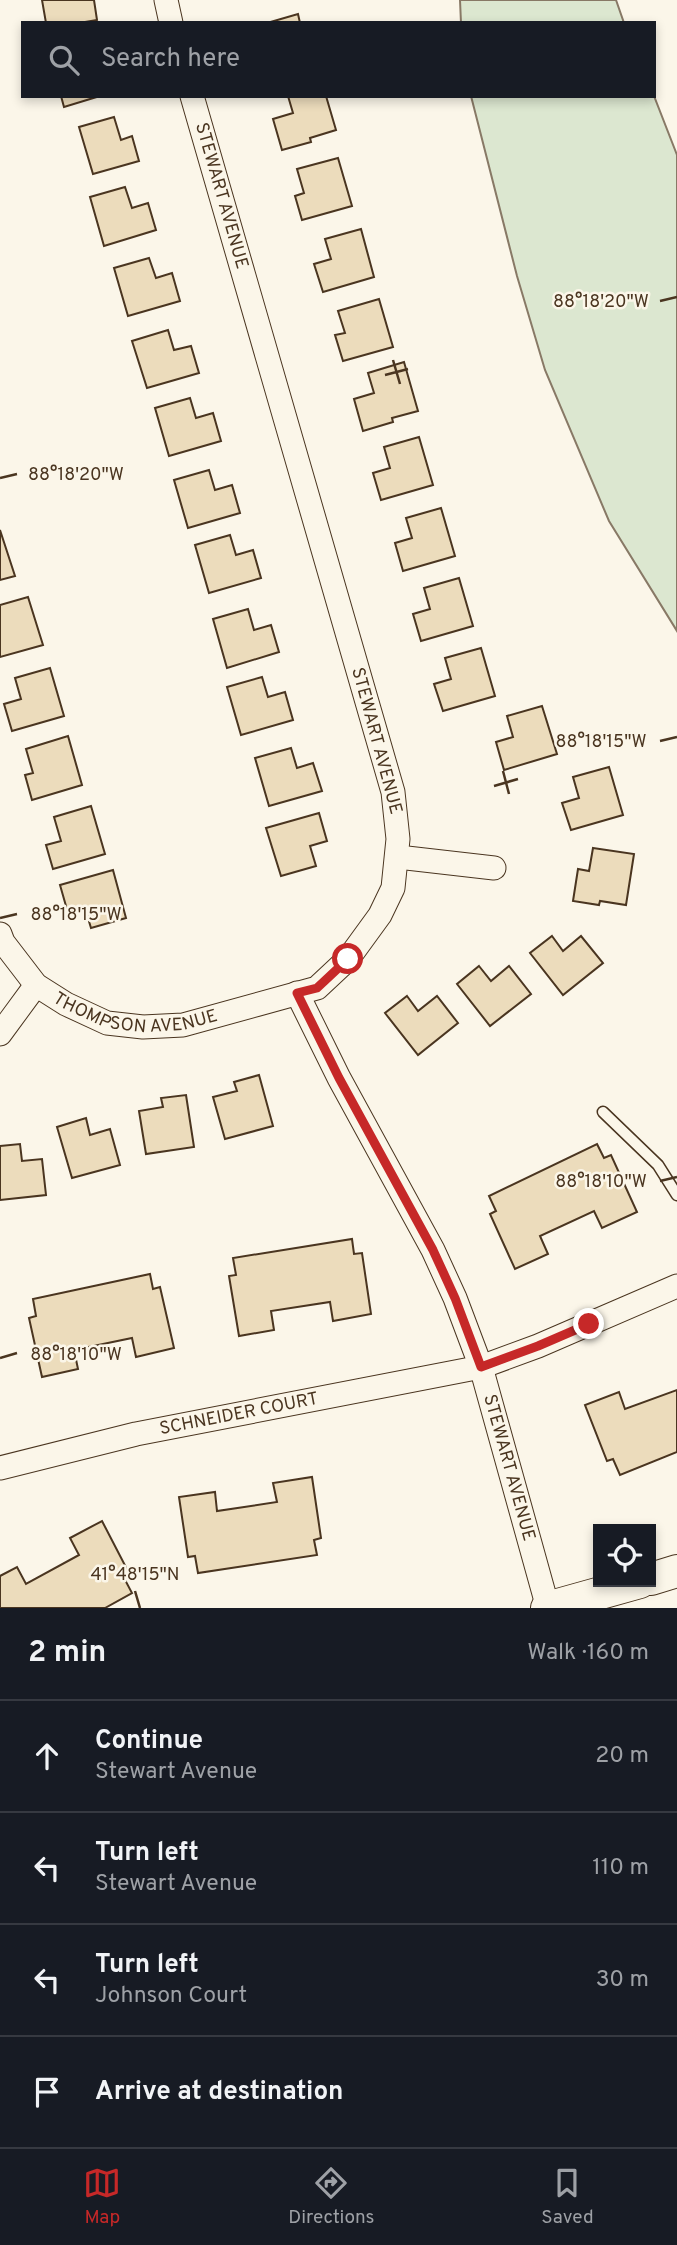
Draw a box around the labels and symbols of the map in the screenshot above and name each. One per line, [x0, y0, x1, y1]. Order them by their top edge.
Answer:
street label: STEWART AVENUE [189, 120, 253, 272]
text: 88°18'20"W [553, 291, 649, 314]
text: 88°18'20"W [28, 464, 124, 487]
street label: STEWART AVENUE [345, 665, 407, 817]
text: 88°18'15"W [555, 731, 647, 754]
text: 88°18'15"W [30, 904, 122, 927]
route start [332, 943, 363, 974]
street label: THOMPSON AVENUE [49, 987, 220, 1039]
text: 88°18'10"W [555, 1171, 647, 1194]
route end [573, 1308, 604, 1339]
text: 88°18'10"W [30, 1344, 122, 1367]
street label: SCHNEIDER COURT [158, 1387, 320, 1441]
street label: STEWART AVENUE [478, 1392, 540, 1544]
text: 41°48'15"N [90, 1564, 180, 1587]

